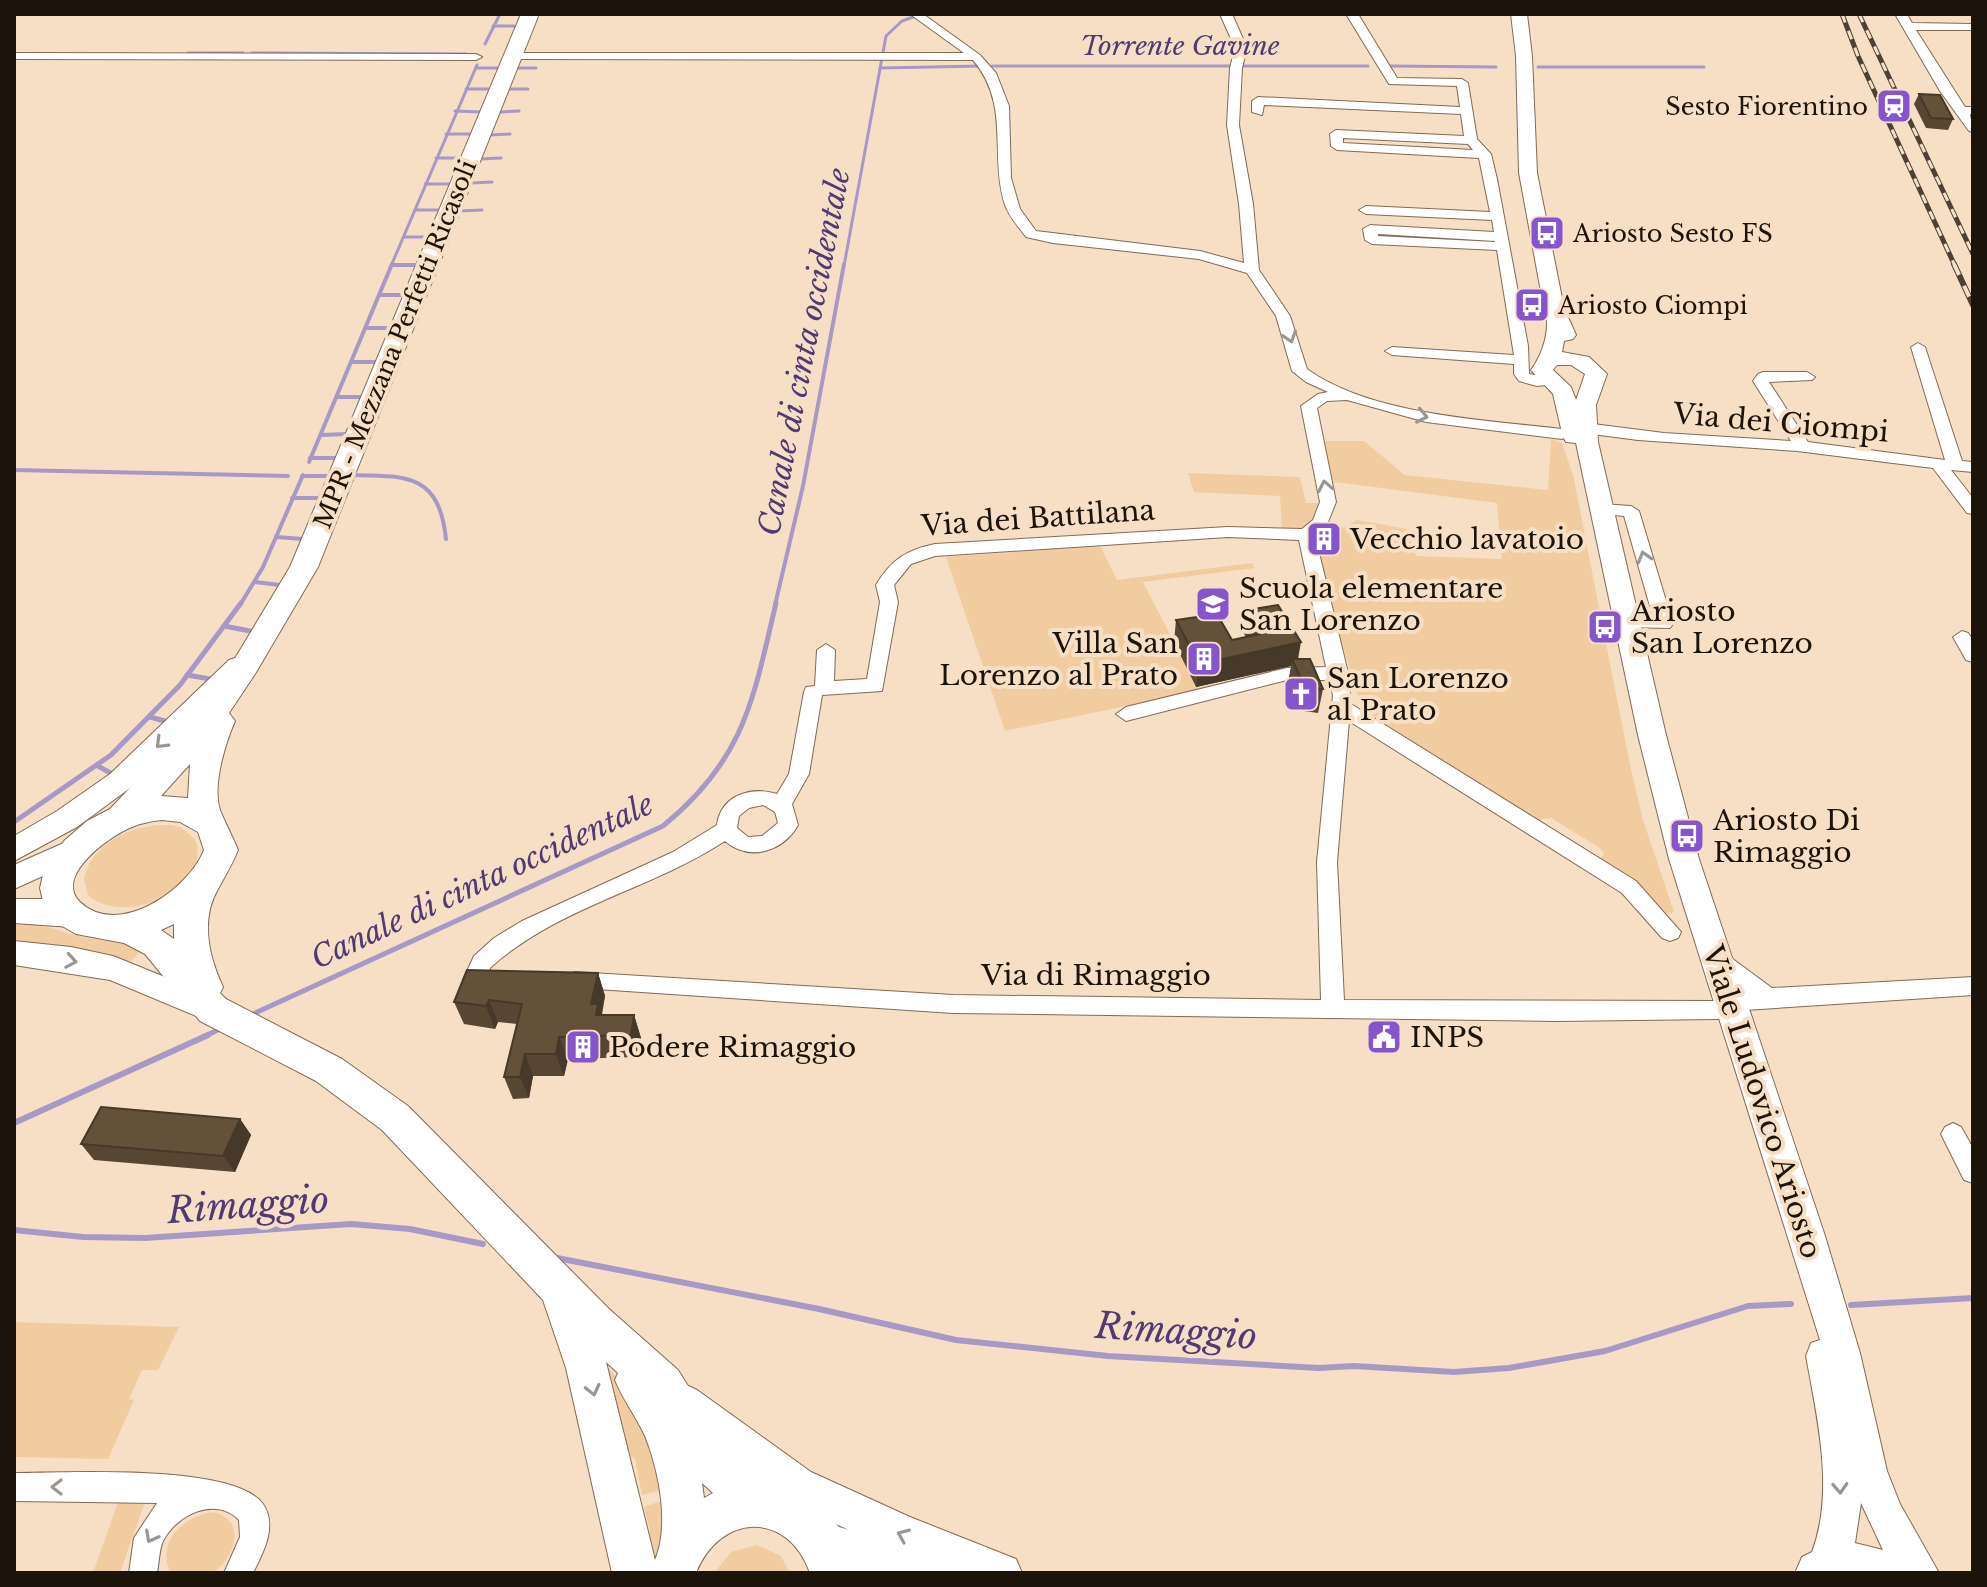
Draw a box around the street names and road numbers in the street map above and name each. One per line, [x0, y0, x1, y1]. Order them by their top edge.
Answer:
street label: MPR - Mezzana Perfetti Ricasoli [308, 156, 482, 532]
street label: Via dei Ciompi [1671, 396, 1890, 450]
street label: Via dei Battilana [919, 492, 1156, 544]
street label: Viale Ludovico Ariosto [1695, 940, 1829, 1263]
street label: Via di Rimaggio [980, 958, 1211, 993]

